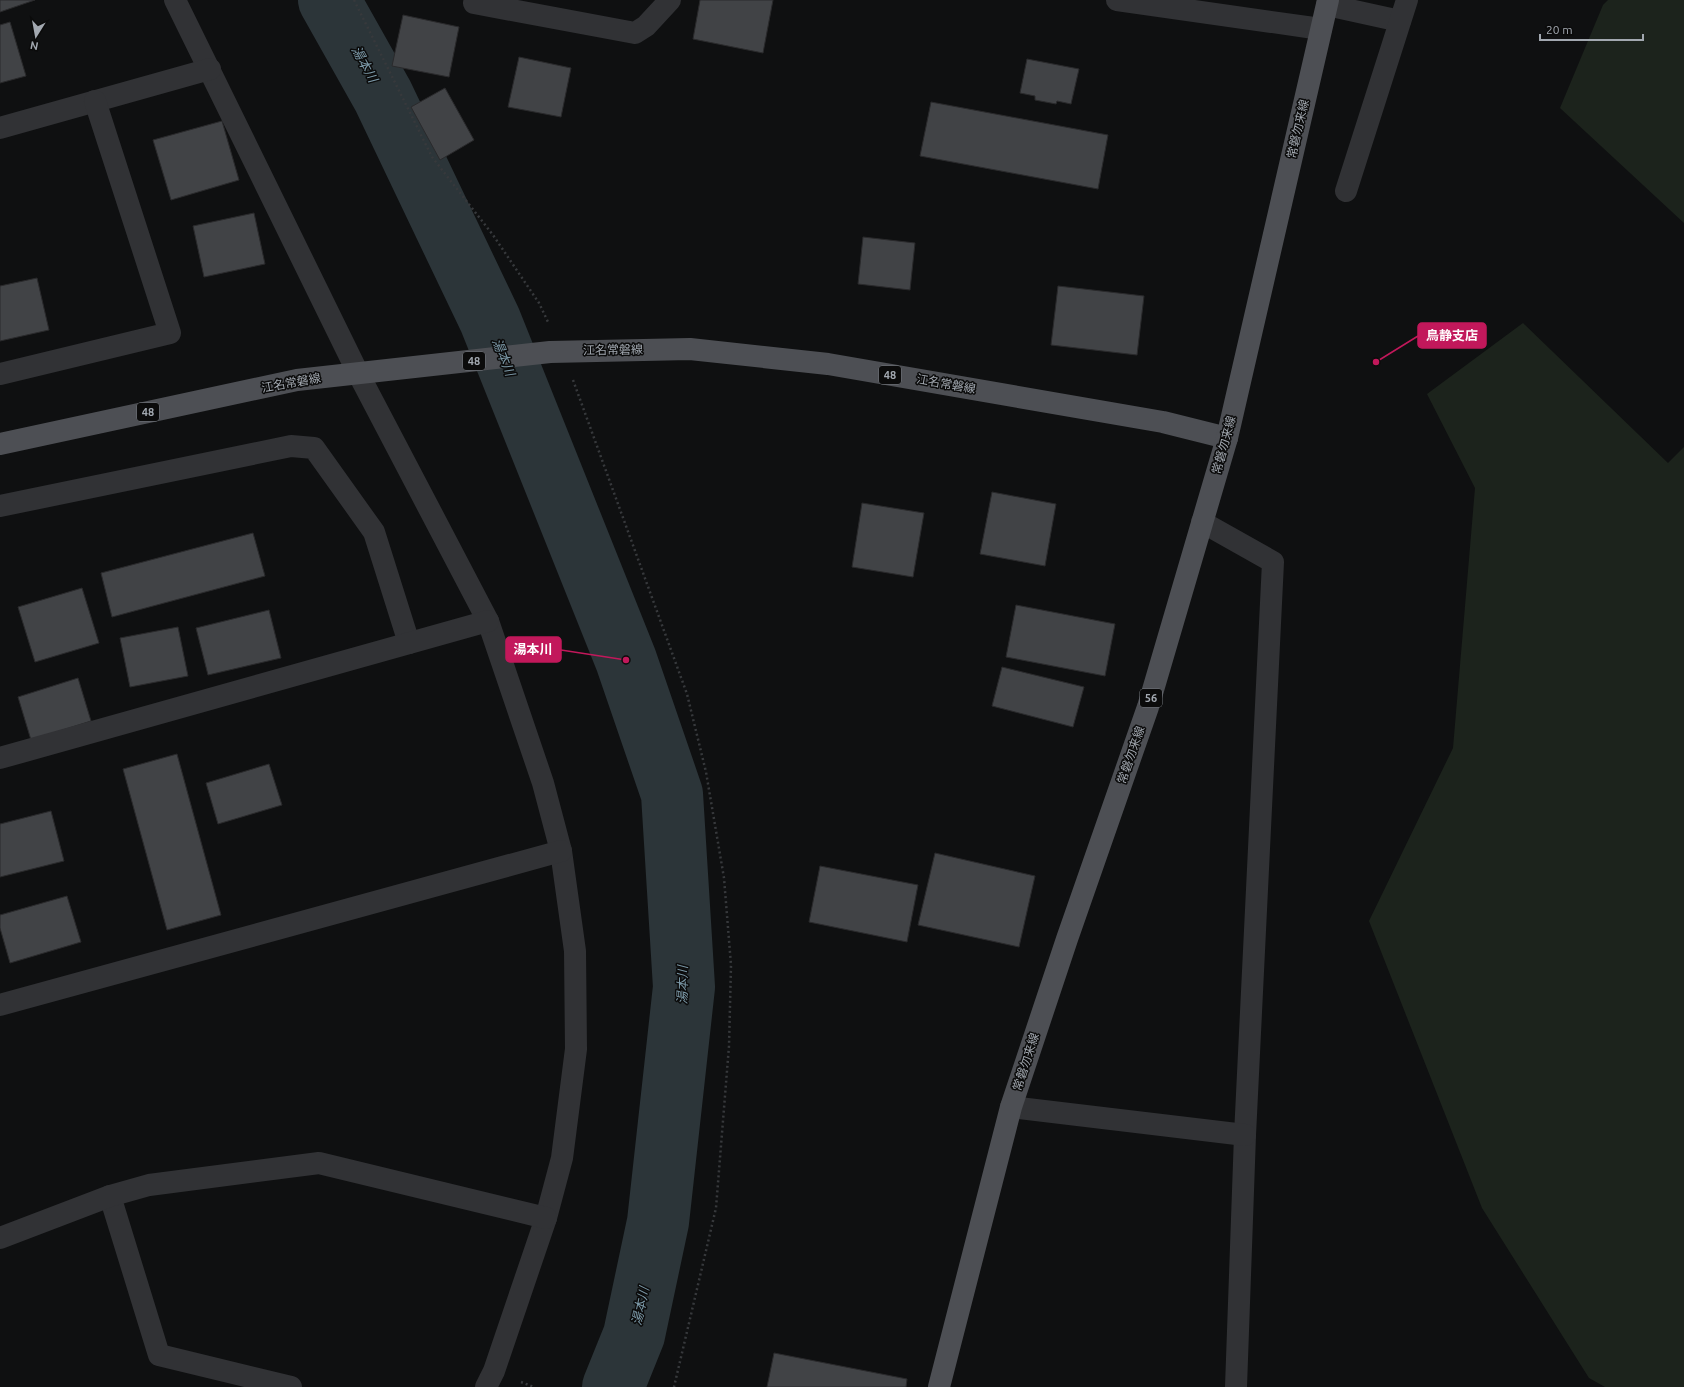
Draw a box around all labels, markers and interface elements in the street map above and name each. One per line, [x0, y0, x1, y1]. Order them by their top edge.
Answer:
north arrow [16, 16, 56, 56]
scale bar [1540, 16, 1643, 42]
text: 20 m [1546, 23, 1573, 36]
text: N [29, 39, 39, 52]
water label: 湯本川 [349, 44, 382, 86]
street label: 常磐勿来線 [1284, 98, 1311, 160]
callout: 鳥静支店 [1418, 323, 1486, 348]
text: 鳥静支店 [1426, 328, 1478, 342]
water label: 湯本川 [490, 336, 519, 380]
street label: 江名常磐線 [583, 342, 643, 357]
road number: 48 [463, 352, 485, 370]
road number: 48 [879, 366, 901, 384]
street label: 江名常磐線 [260, 371, 322, 394]
street label: 江名常磐線 [915, 372, 977, 395]
road number: 48 [137, 403, 159, 421]
street label: 常磐勿来線 [1209, 414, 1238, 476]
callout: 湯本川 [506, 637, 561, 662]
text: 湯本川 [513, 642, 553, 656]
road number: 56 [1140, 689, 1162, 707]
street label: 常磐勿来線 [1115, 724, 1146, 785]
water label: 湯本川 [675, 963, 689, 1005]
street label: 常磐勿来線 [1010, 1031, 1041, 1092]
water label: 湯本川 [629, 1284, 651, 1327]

